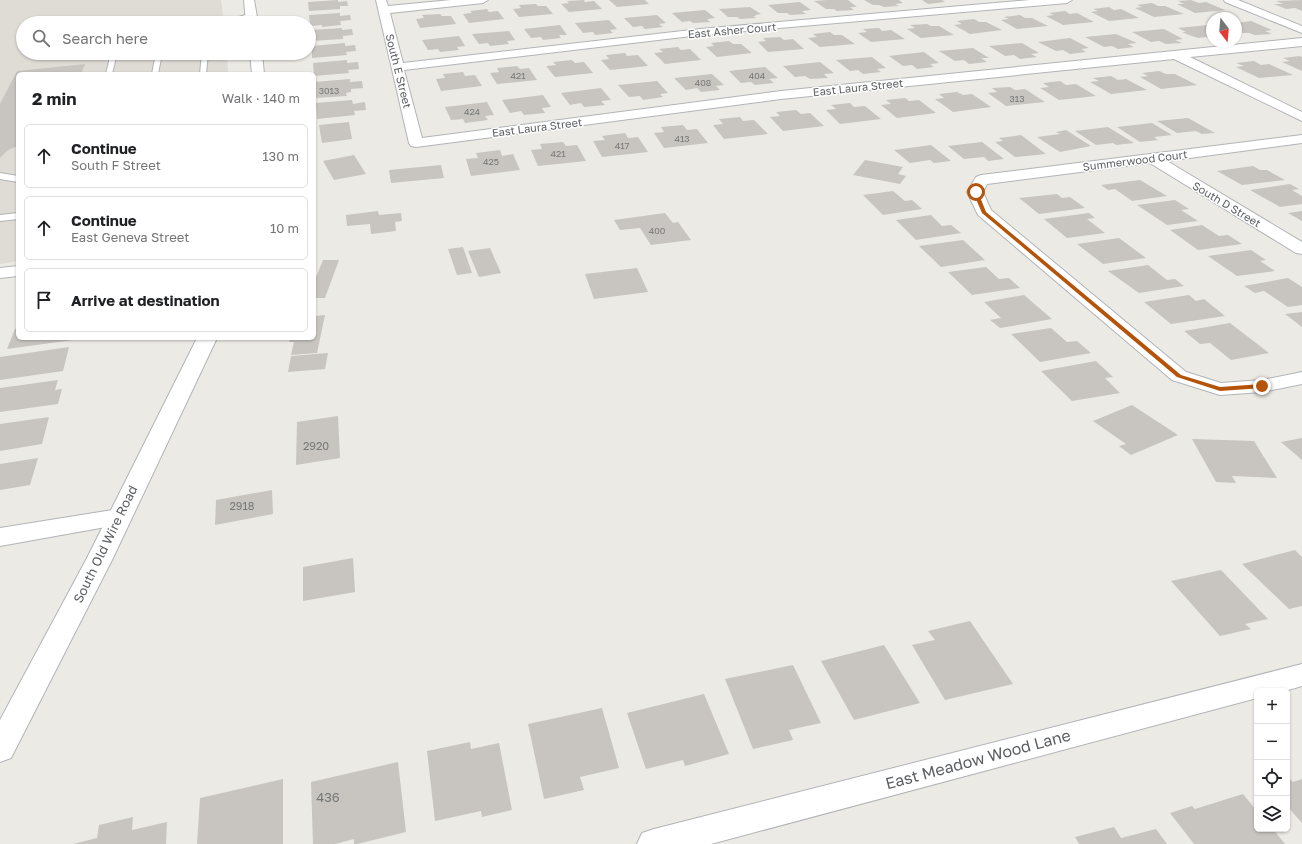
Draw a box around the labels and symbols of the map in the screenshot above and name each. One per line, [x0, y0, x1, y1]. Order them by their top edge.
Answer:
north arrow [1206, 12, 1242, 48]
street label: East Asher Court [687, 20, 777, 40]
street label: South E Street [383, 32, 415, 110]
house number: 421 [510, 70, 526, 81]
house number: 404 [749, 70, 766, 81]
street label: East Laura Street [812, 76, 904, 98]
house number: 408 [695, 77, 711, 88]
house number: 3013 [319, 85, 339, 96]
house number: 313 [1010, 93, 1024, 104]
house number: 424 [464, 106, 481, 117]
street label: East Laura Street [491, 115, 583, 139]
house number: 413 [674, 133, 690, 144]
house number: 417 [615, 140, 630, 151]
street label: Summerwood Court [1082, 147, 1188, 173]
house number: 421 [550, 148, 566, 159]
house number: 425 [483, 156, 499, 167]
street label: South D Street [1191, 179, 1263, 229]
route start [967, 183, 985, 201]
house number: 400 [649, 225, 666, 236]
route end [1253, 377, 1271, 395]
house number: 2920 [303, 439, 329, 452]
street label: South Old Wire Road [70, 483, 140, 605]
house number: 2918 [229, 499, 255, 512]
street label: East Meadow Wood Lane [883, 725, 1073, 793]
house number: 436 [316, 789, 340, 805]

